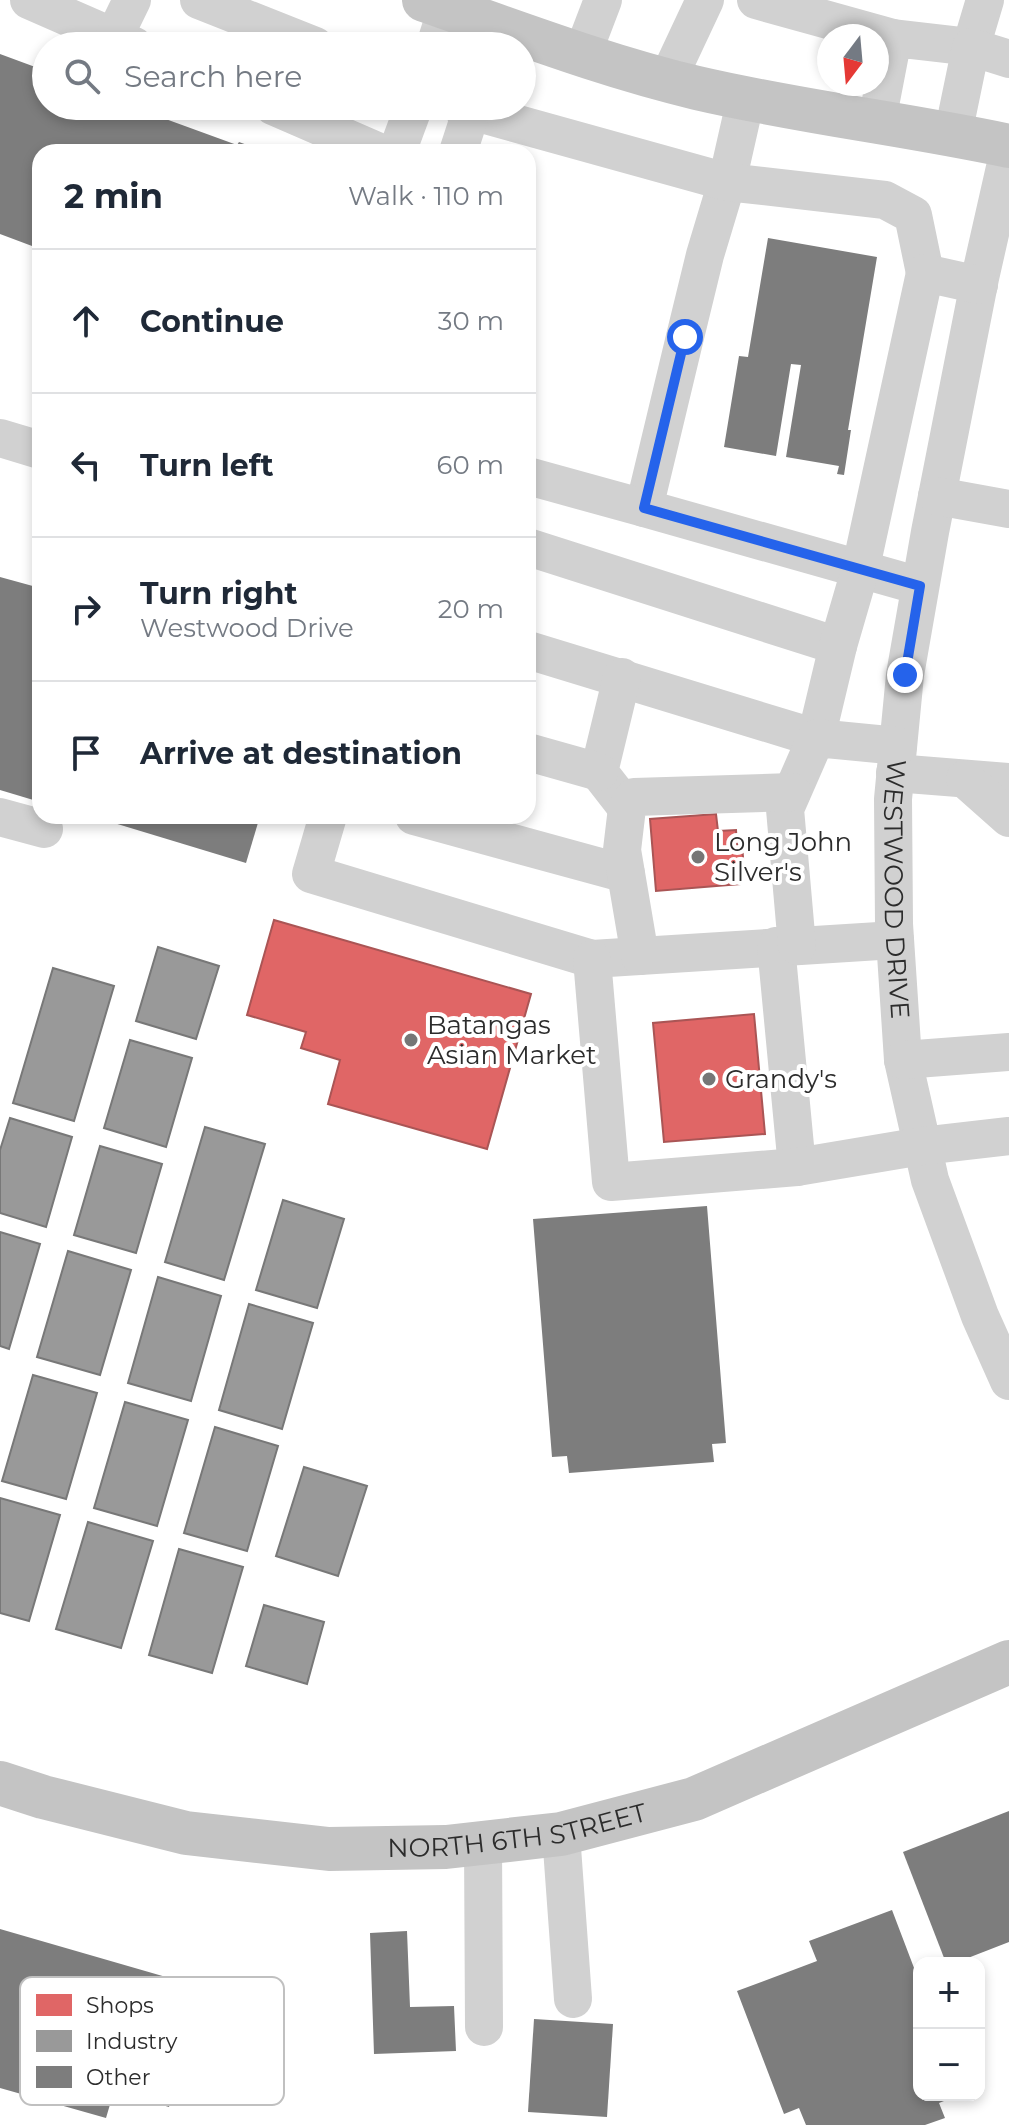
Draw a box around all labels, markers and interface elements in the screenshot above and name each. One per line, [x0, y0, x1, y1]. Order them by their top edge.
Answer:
north arrow [817, 24, 889, 96]
search box [32, 32, 536, 120]
icon: search [60, 54, 104, 98]
text: Search here [124, 58, 302, 95]
text: 2 min [64, 175, 163, 217]
text: Walk · 110 m [348, 180, 504, 212]
icon: ahead [64, 299, 108, 343]
text: Continue [140, 303, 284, 340]
text: 30 m [438, 305, 504, 337]
route start [667, 319, 703, 355]
icon: left [64, 443, 108, 487]
text: Turn left [140, 447, 273, 484]
text: 60 m [437, 449, 504, 481]
text: Turn right [140, 575, 297, 612]
icon: right [64, 587, 108, 631]
text: 20 m [438, 593, 504, 625]
text: Westwood Drive [140, 612, 354, 644]
route end [887, 657, 923, 693]
icon: arrive [64, 731, 108, 775]
text: Arrive at destination [140, 735, 462, 772]
street label: WESTWOOD DRIVE [876, 758, 916, 1020]
place label: Long John Silver's [714, 826, 852, 888]
marker: Long John Silver's [689, 848, 707, 866]
place label: Batangas Asian Market [427, 1009, 597, 1071]
marker: Batangas Asian Market [402, 1031, 420, 1049]
place label: Grandy's [725, 1063, 837, 1095]
marker: Grandy's [700, 1070, 718, 1088]
street label: NORTH 6TH STREET [387, 1796, 650, 1864]
map controls [913, 1957, 985, 2101]
button: + [913, 1957, 985, 2029]
legend [20, 1977, 284, 2105]
text: Shops [86, 1992, 154, 2019]
text: Industry [86, 2028, 178, 2055]
button: − [913, 2029, 985, 2101]
text: Other [86, 2064, 150, 2091]

